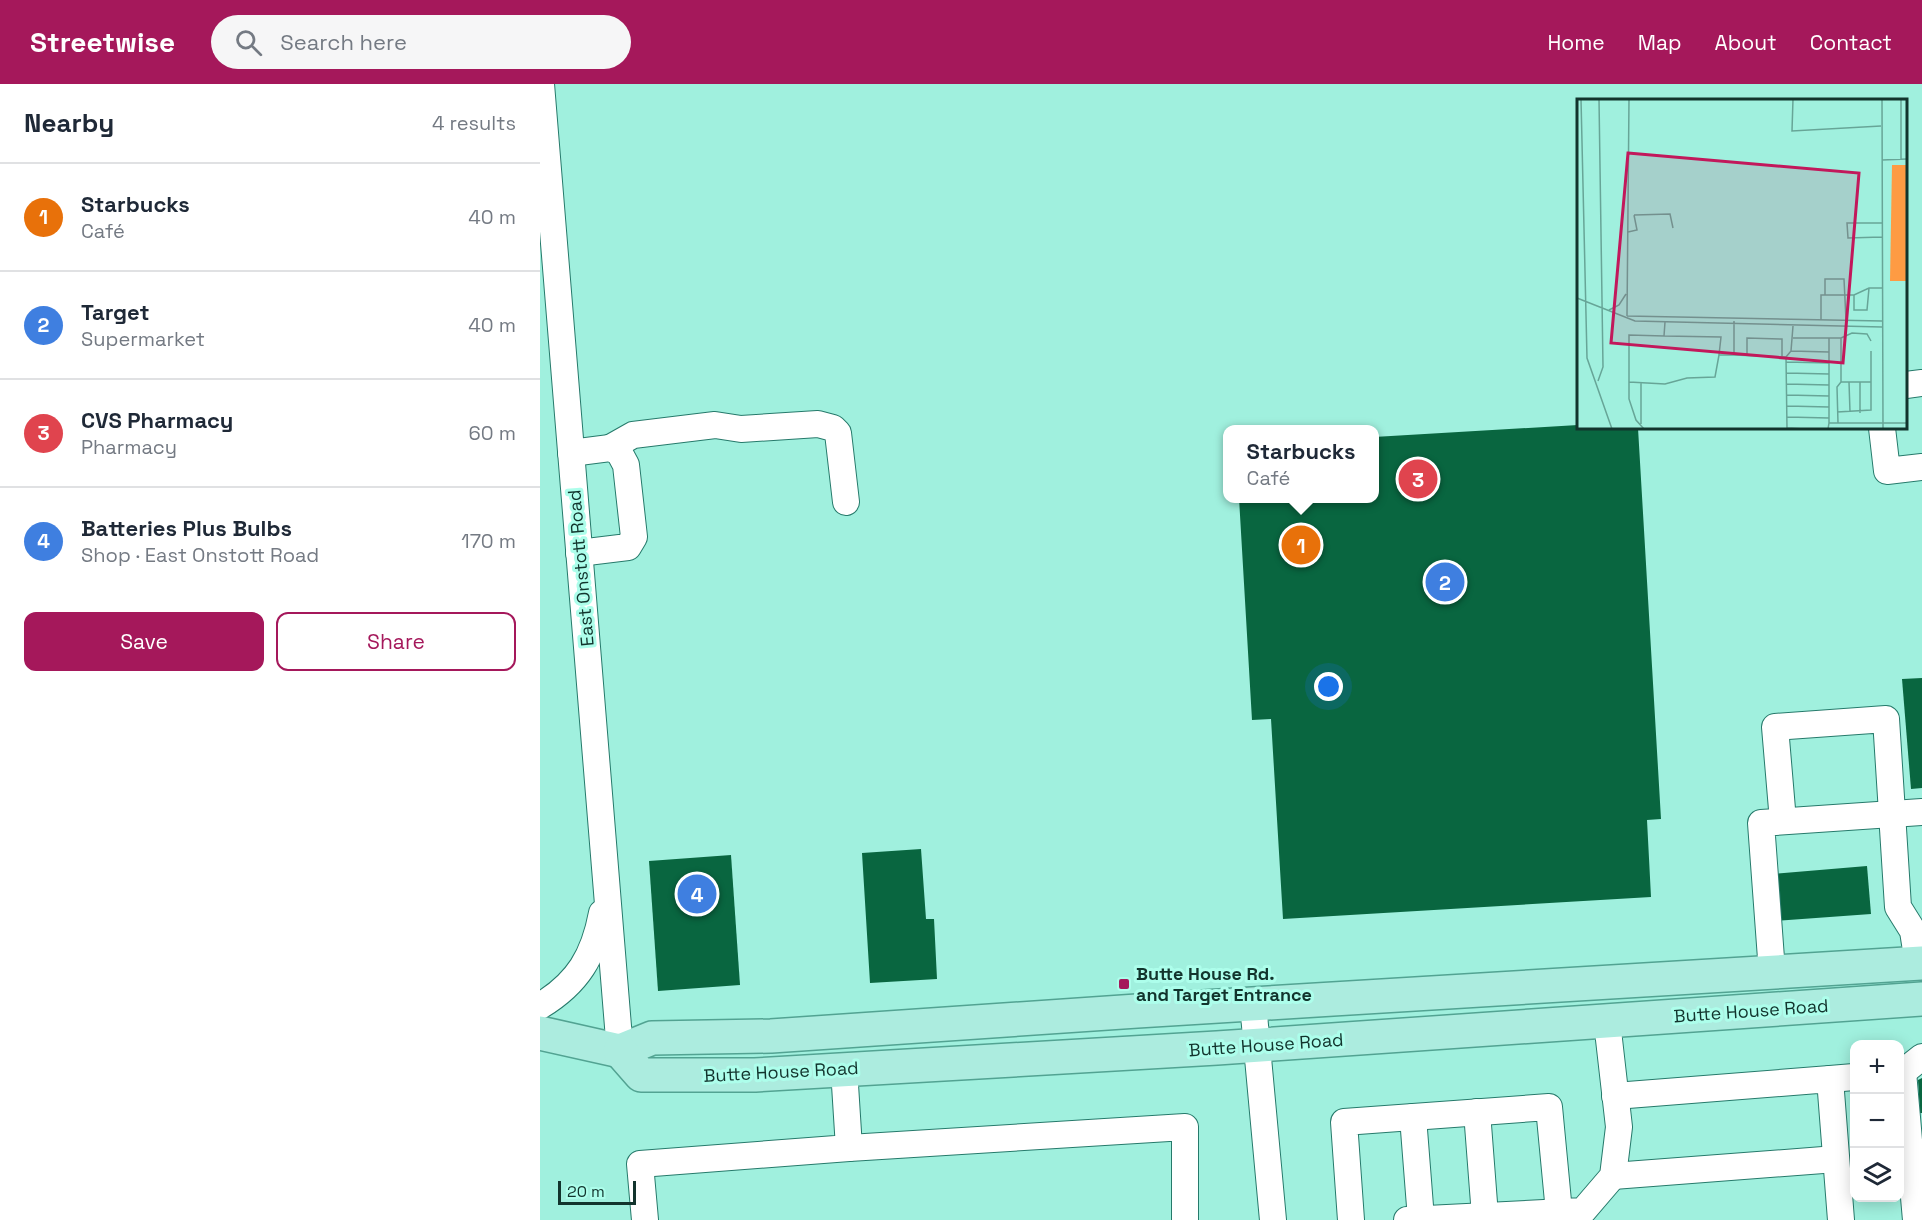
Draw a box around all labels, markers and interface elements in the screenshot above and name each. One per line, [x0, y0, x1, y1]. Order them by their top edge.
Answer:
search box [211, 15, 631, 69]
text: Streetwise [30, 24, 175, 60]
icon: search [232, 26, 265, 59]
text: Search here [280, 28, 407, 56]
text: Home [1547, 29, 1605, 56]
text: Map [1638, 29, 1682, 56]
text: About [1715, 29, 1777, 56]
text: Contact [1810, 29, 1892, 56]
inset map [1577, 99, 1907, 429]
text: Nearby [24, 106, 114, 140]
text: 4 results [432, 110, 516, 136]
text: Starbucks [81, 190, 190, 218]
text: 1 [39, 204, 48, 230]
text: 40 m [468, 204, 516, 230]
text: Café [81, 218, 125, 244]
text: Target [81, 298, 150, 326]
text: 2 [38, 312, 49, 338]
text: 40 m [468, 312, 516, 338]
text: Supermarket [81, 326, 205, 352]
text: CVS Pharmacy [81, 406, 233, 434]
text: 3 [37, 420, 50, 446]
text: 60 m [469, 420, 516, 446]
popup [1223, 425, 1379, 503]
text: Pharmacy [81, 434, 177, 460]
text: Starbucks [1247, 437, 1355, 465]
pin: 3 [1398, 456, 1438, 502]
text: Café [1247, 465, 1290, 491]
street label: East Onstott Road [562, 489, 599, 647]
text: Batteries Plus Bulbs [81, 514, 292, 542]
pin: 1 [1282, 522, 1320, 568]
text: 4 [37, 528, 50, 554]
text: 170 m [461, 528, 516, 554]
text: Shop · East Onstott Road [81, 542, 319, 568]
pin: 2 [1426, 560, 1464, 604]
button: Save [24, 612, 264, 671]
button: Share [276, 612, 516, 671]
your location [1314, 672, 1343, 701]
pin: 4 [678, 872, 716, 916]
place label: Butte House Rd. and Target Entrance [1136, 962, 1312, 1006]
marker: Butte House Rd. and Target Entrance [1117, 977, 1131, 991]
street label: Butte House Road [1673, 994, 1829, 1027]
street label: Butte House Road [1188, 1028, 1344, 1061]
map controls [1850, 1040, 1904, 1202]
button: + [1850, 1040, 1904, 1094]
street label: Butte House Road [703, 1056, 859, 1087]
button: − [1850, 1094, 1904, 1148]
button: layers [1850, 1148, 1904, 1202]
scale bar [558, 1178, 636, 1206]
text: 20 m [567, 1181, 605, 1202]

